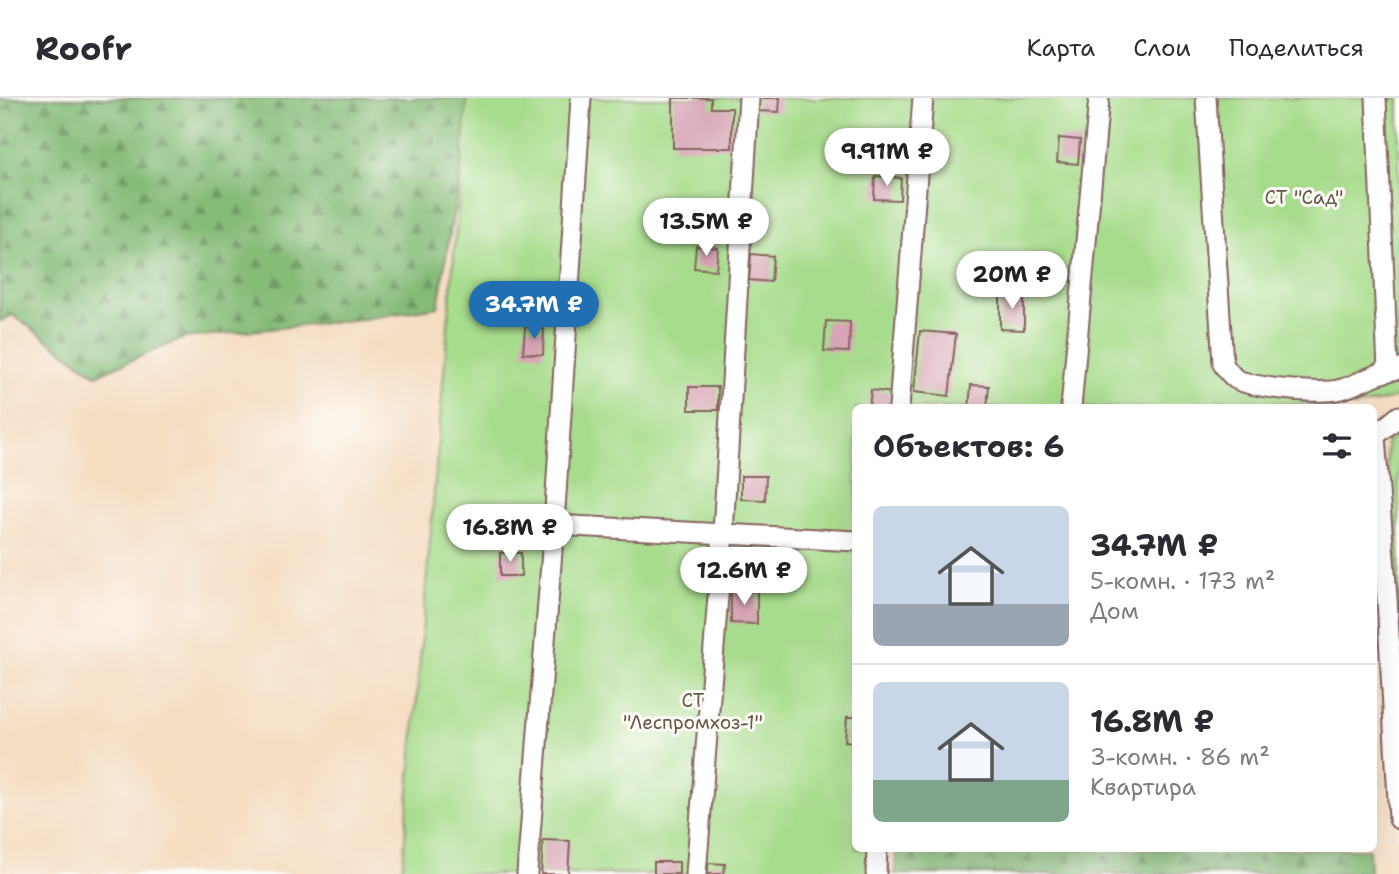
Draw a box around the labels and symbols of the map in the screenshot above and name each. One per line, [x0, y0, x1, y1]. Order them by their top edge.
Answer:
pin: 9.91M ₽ [822, 129, 952, 188]
park label: СТ "Сад" [1264, 185, 1344, 210]
pin: 13.5M ₽ [641, 198, 771, 258]
pin: 20M ₽ [963, 252, 1061, 311]
pin: 34.7M ₽ [469, 282, 599, 341]
pin: 16.8M ₽ [445, 504, 575, 564]
pin: 12.6M ₽ [679, 547, 809, 607]
park label: СТ "Леспромхоз-1" [623, 688, 763, 735]

